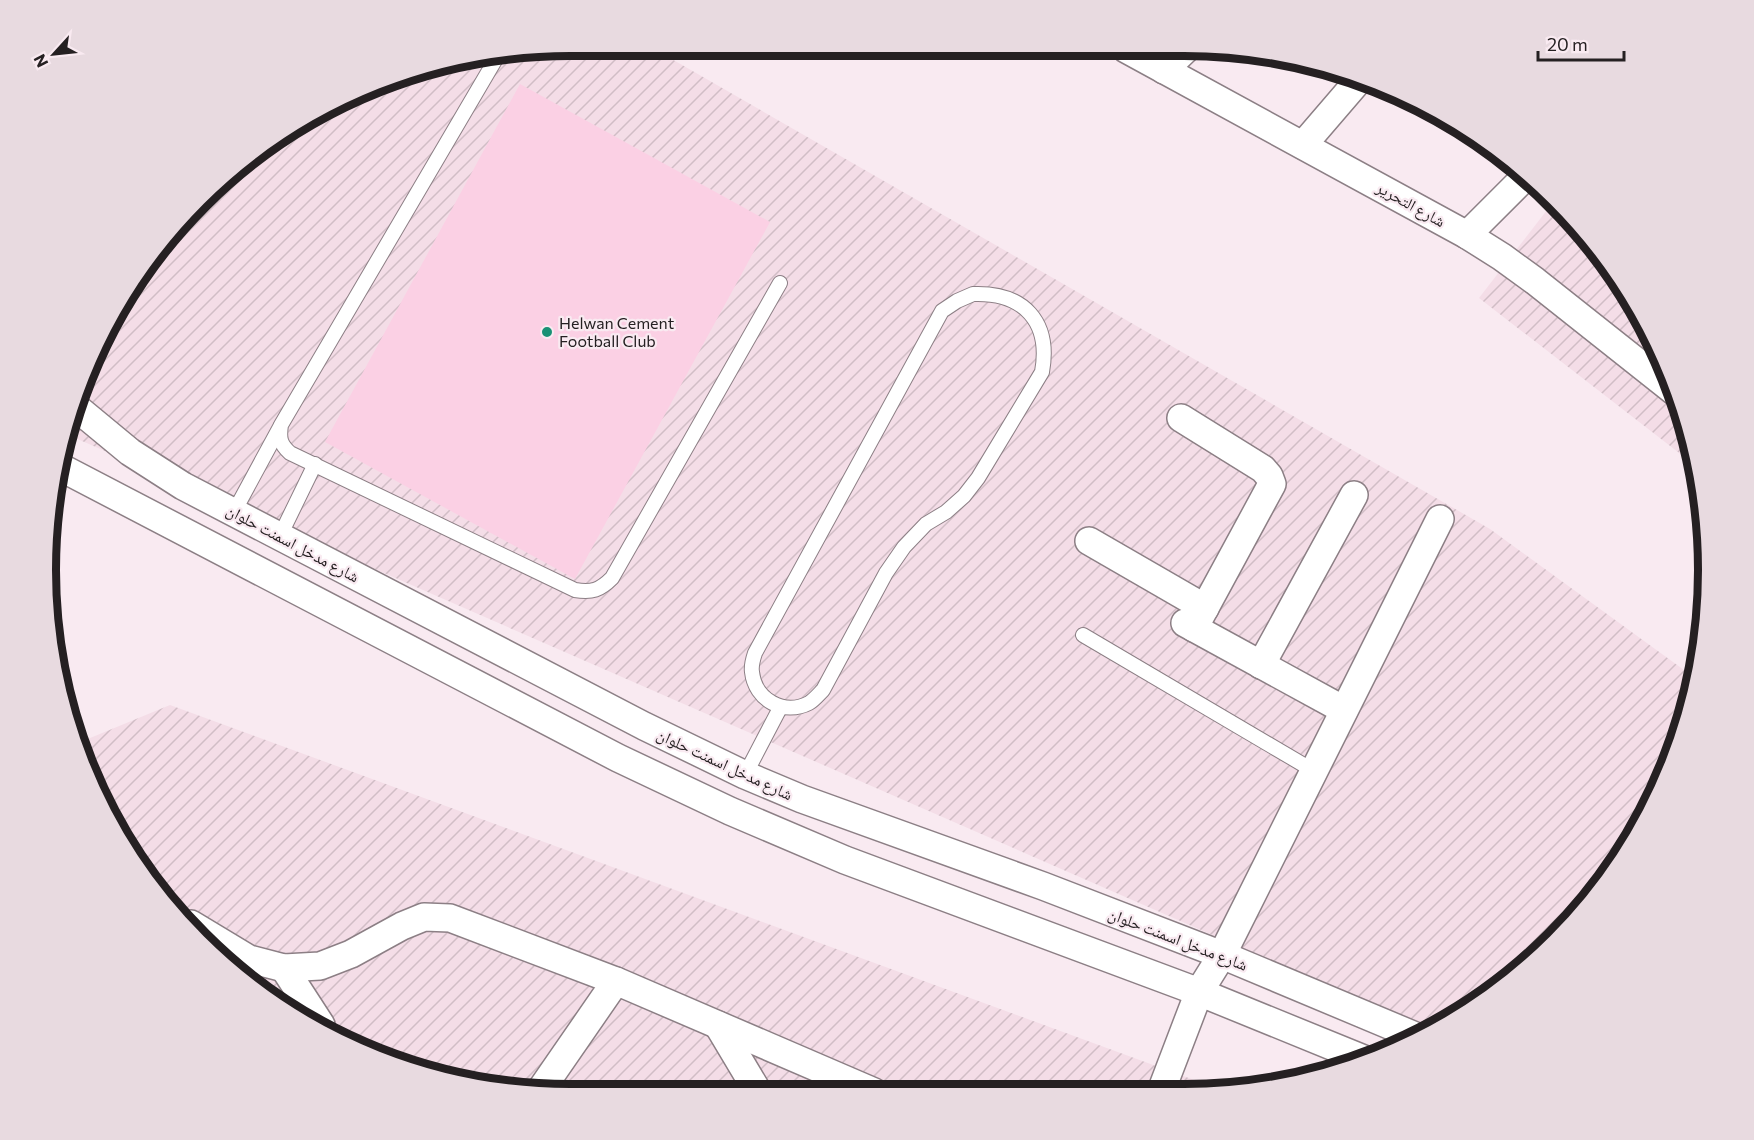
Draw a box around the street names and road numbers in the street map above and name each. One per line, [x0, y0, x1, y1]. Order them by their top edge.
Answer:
street label: شارع التحرير [1372, 176, 1449, 232]
street label: شارع مدخل اسمنت حلوان [223, 500, 363, 587]
street label: شارع مدخل اسمنت حلوان [653, 724, 796, 805]
street label: شارع مدخل اسمنت حلوان [1105, 903, 1250, 976]

